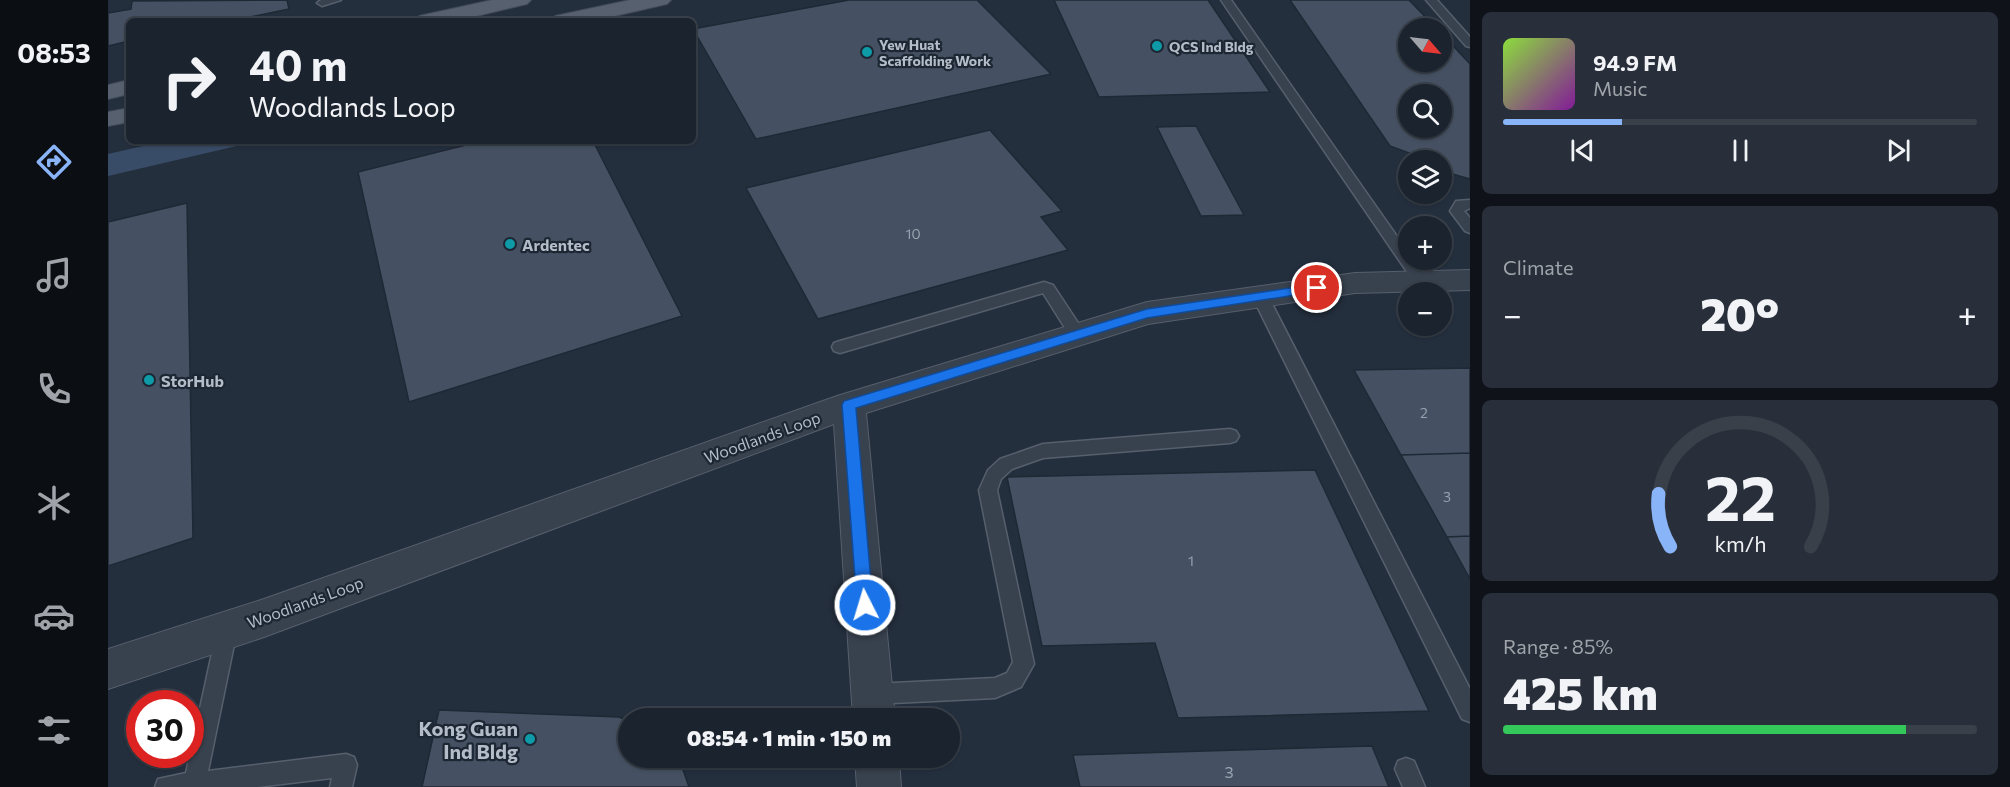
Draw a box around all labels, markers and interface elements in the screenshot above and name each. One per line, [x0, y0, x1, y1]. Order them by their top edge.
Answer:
north arrow [1398, 18, 1452, 72]
map controls [1398, 18, 1452, 336]
text: 08:53 [17, 36, 91, 69]
place label: Yew Huat Scaffolding Work [879, 36, 991, 69]
text: 40 m [249, 38, 347, 90]
place label: QCS Ind Bldg [1169, 38, 1254, 55]
marker: QCS Ind Bldg [1150, 39, 1164, 53]
icon: right [150, 42, 228, 120]
marker: Yew Huat Scaffolding Work [860, 45, 874, 59]
text: 94.9 FM [1593, 49, 1677, 76]
text: Music [1593, 76, 1647, 100]
button: search [1398, 84, 1452, 138]
text: Woodlands Loop [249, 90, 456, 123]
icon: previous [1566, 134, 1599, 167]
icon: pause [1724, 134, 1757, 167]
icon: next [1882, 134, 1915, 167]
icon: directions [33, 141, 75, 183]
button: layers [1398, 150, 1452, 204]
button: + [1398, 216, 1452, 270]
house number: 10 [905, 225, 921, 242]
place label: Ardentec [522, 235, 590, 254]
marker: Ardentec [503, 237, 517, 251]
icon: music [33, 254, 75, 296]
text: Climate [1503, 255, 1573, 279]
pin [1291, 262, 1342, 313]
icon: arrive [1300, 271, 1333, 304]
button: − [1398, 282, 1452, 336]
text: 20° [1700, 285, 1779, 340]
text: − [1503, 293, 1522, 334]
text: + [1958, 293, 1977, 334]
icon: phone [33, 368, 75, 410]
place label: StorHub [161, 371, 224, 390]
marker: StorHub [142, 373, 156, 387]
house number: 2 [1420, 404, 1428, 421]
street label: Woodlands Loop [701, 407, 823, 467]
text: 22 [1704, 459, 1776, 535]
icon: climate [33, 482, 75, 524]
house number: 3 [1443, 488, 1451, 505]
text: km/h [1714, 531, 1766, 557]
house number: 1 [1188, 552, 1194, 569]
street label: Woodlands Loop [244, 572, 366, 632]
position arrow [833, 573, 897, 637]
icon: car [33, 595, 75, 637]
text: Range · 85% [1503, 634, 1613, 658]
text: 425 km [1503, 664, 1658, 719]
speed limit sign: 30 [126, 690, 204, 768]
icon: filters [33, 709, 75, 751]
place label: Kong Guan Ind Bldg [418, 716, 518, 763]
text: 08:54 · 1 min · 150 m [687, 724, 891, 751]
marker: Kong Guan Ind Bldg [523, 732, 537, 746]
house number: 3 [1224, 762, 1234, 781]

